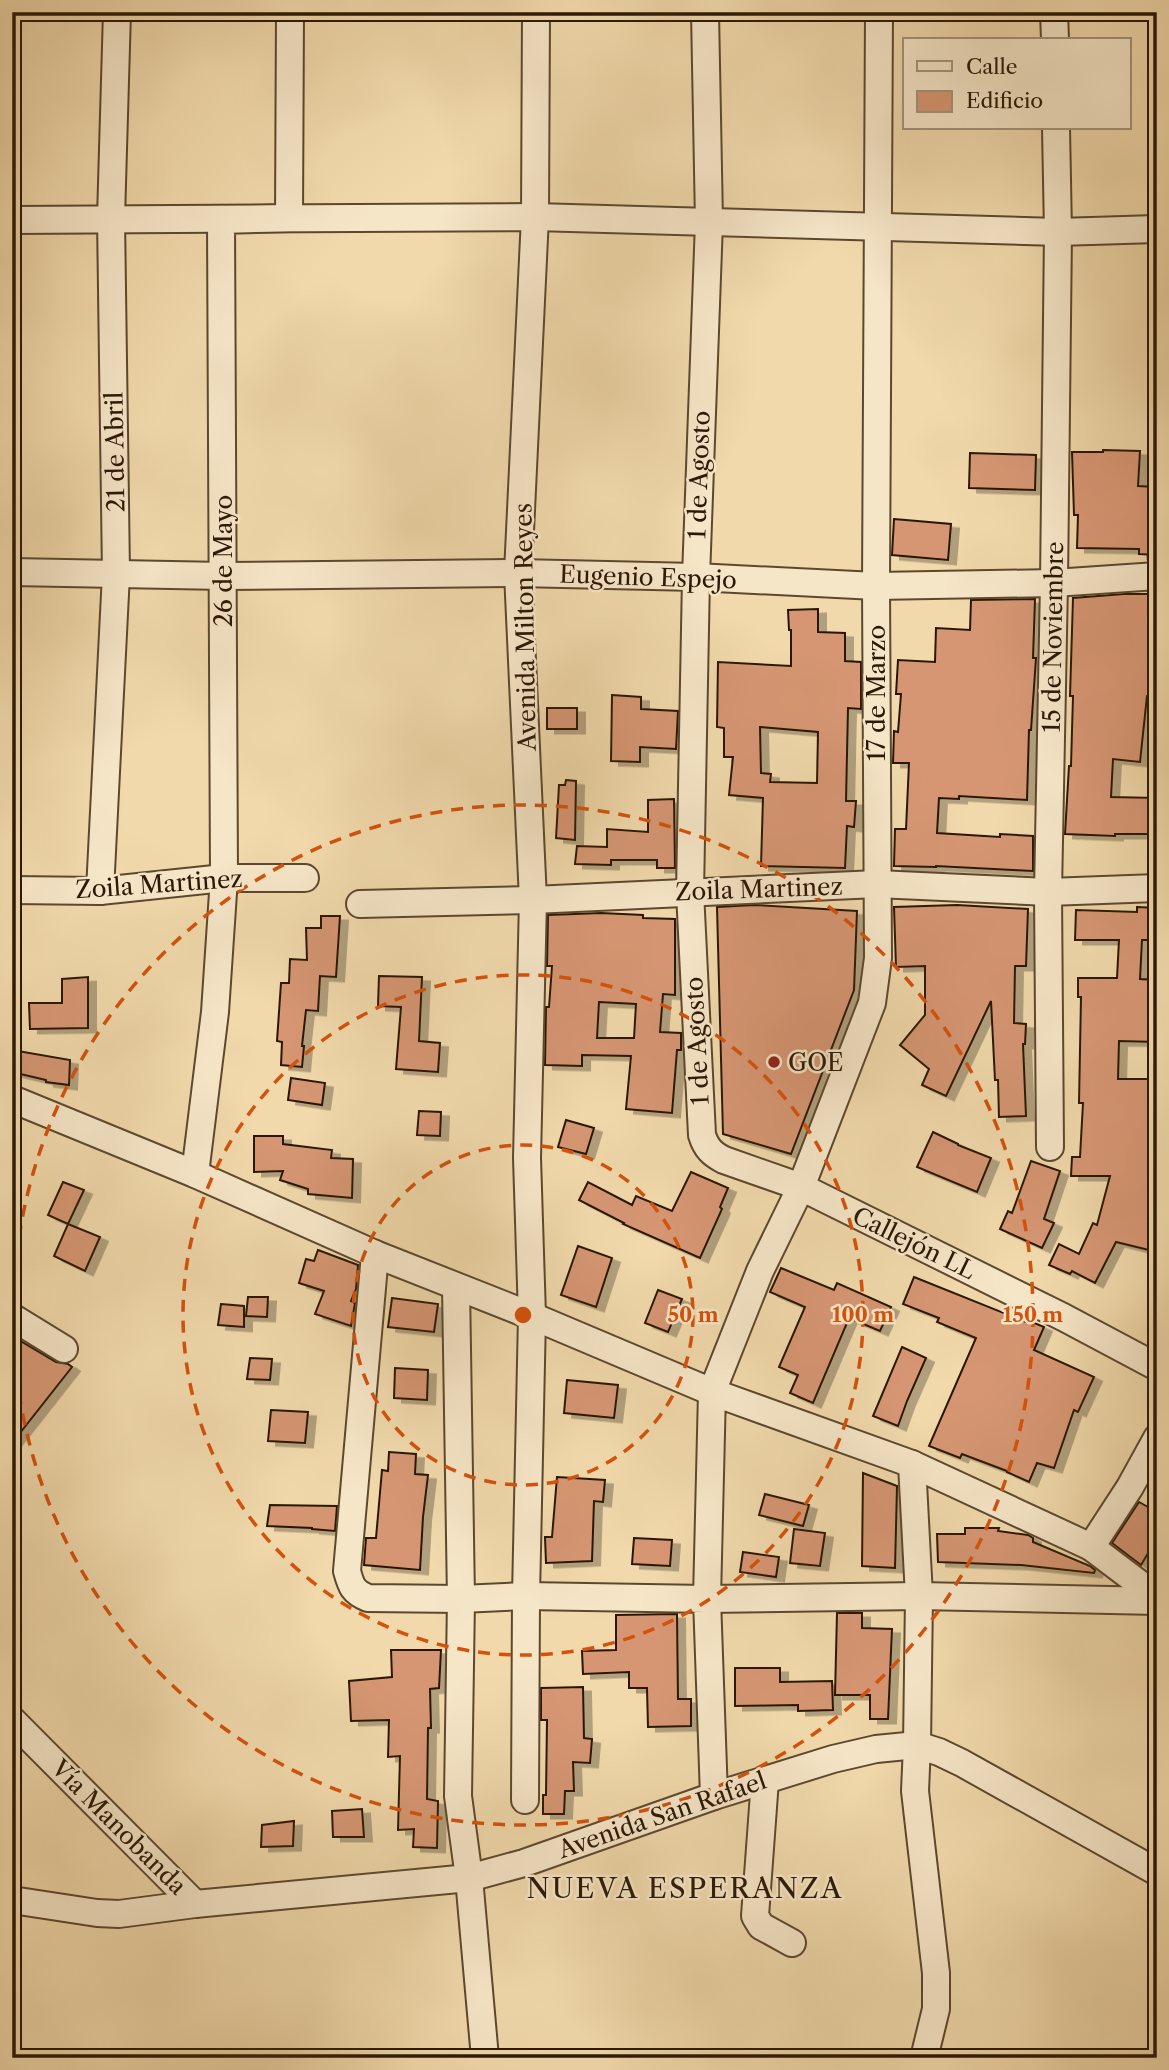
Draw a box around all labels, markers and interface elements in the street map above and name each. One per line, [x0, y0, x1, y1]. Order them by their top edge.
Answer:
legend [903, 38, 1130, 130]
text: Calle [966, 54, 1018, 79]
text: Edificio [966, 88, 1043, 113]
street label: 21 de Abril [99, 391, 131, 513]
street label: 1 de Agosto [682, 410, 716, 540]
street label: 26 de Mayo [209, 495, 238, 627]
street label: Avenida Milton Reyes [508, 503, 542, 752]
street label: 15 de Noviembre [1037, 541, 1069, 733]
street label: Eugenio Espejo [559, 559, 737, 595]
street label: 17 de Marzo [862, 625, 891, 761]
street label: Zoila Martinez [74, 864, 244, 904]
street label: Zoila Martinez [675, 872, 843, 906]
street label: 1 de Agosto [679, 976, 715, 1106]
place label: GOE [788, 1048, 844, 1077]
marker: GOE [766, 1054, 782, 1070]
street label: Callejón LL [848, 1201, 980, 1285]
text: 50 m [667, 1302, 719, 1327]
text: 100 m [832, 1302, 894, 1327]
text: 150 m [1003, 1302, 1063, 1327]
centre of rings [511, 1303, 535, 1327]
street label: Vía Manobanda [45, 1753, 193, 1901]
street label: Avenida San Rafael [553, 1766, 770, 1865]
district label: NUEVA ESPERANZA [527, 1871, 843, 1905]

